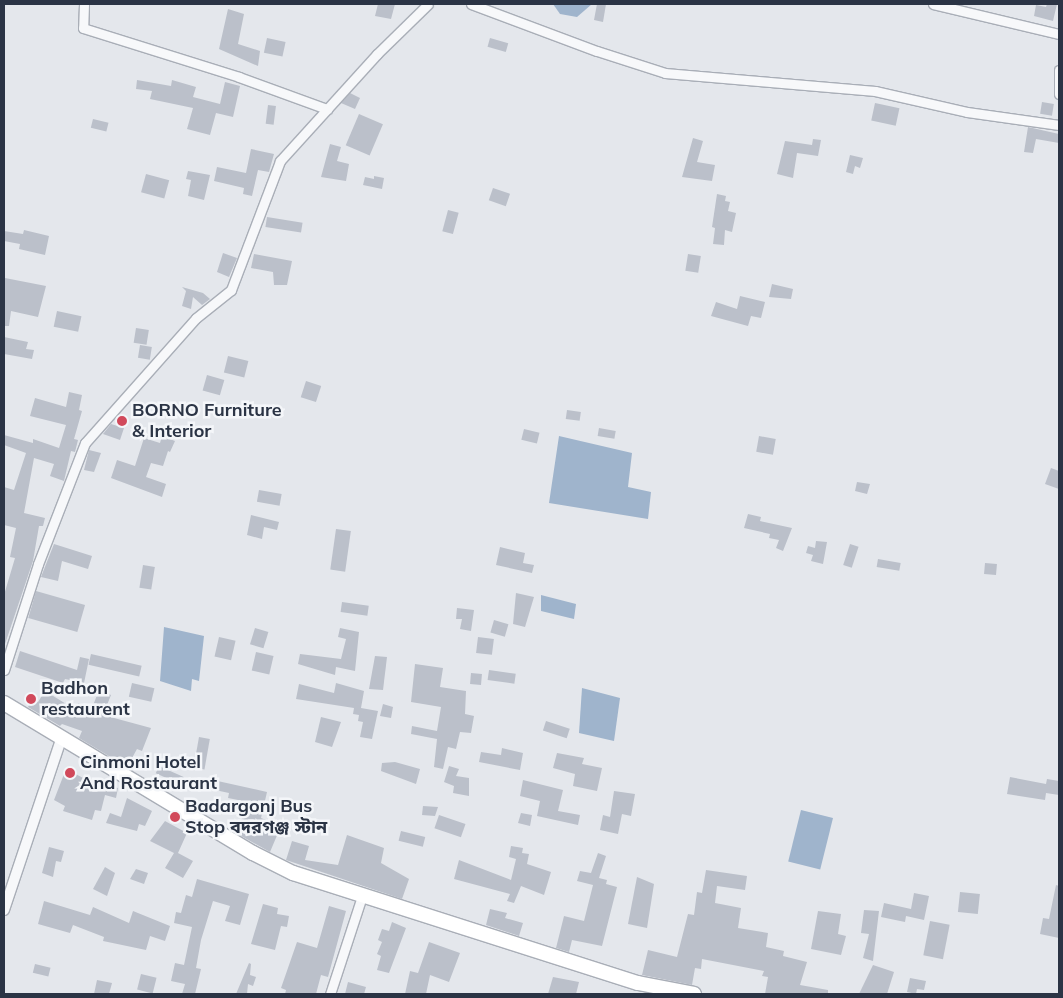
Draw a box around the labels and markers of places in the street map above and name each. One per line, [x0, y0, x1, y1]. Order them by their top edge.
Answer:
place label: BORNO Furniture & Interior [132, 400, 282, 442]
marker: BORNO Furniture & Interior [116, 415, 128, 427]
place label: Badhon restaurent [41, 678, 130, 721]
marker: Badhon restaurent [25, 693, 37, 705]
place label: Cinmoni Hotel And Rostaurant [80, 752, 217, 794]
marker: Cinmoni Hotel And Rostaurant [64, 767, 76, 779]
place label: Badargonj Bus Stop বদরগঞ্জ স্টান [185, 796, 327, 839]
marker: Badargonj Bus Stop বদরগঞ্জ স্টান [169, 811, 181, 823]

